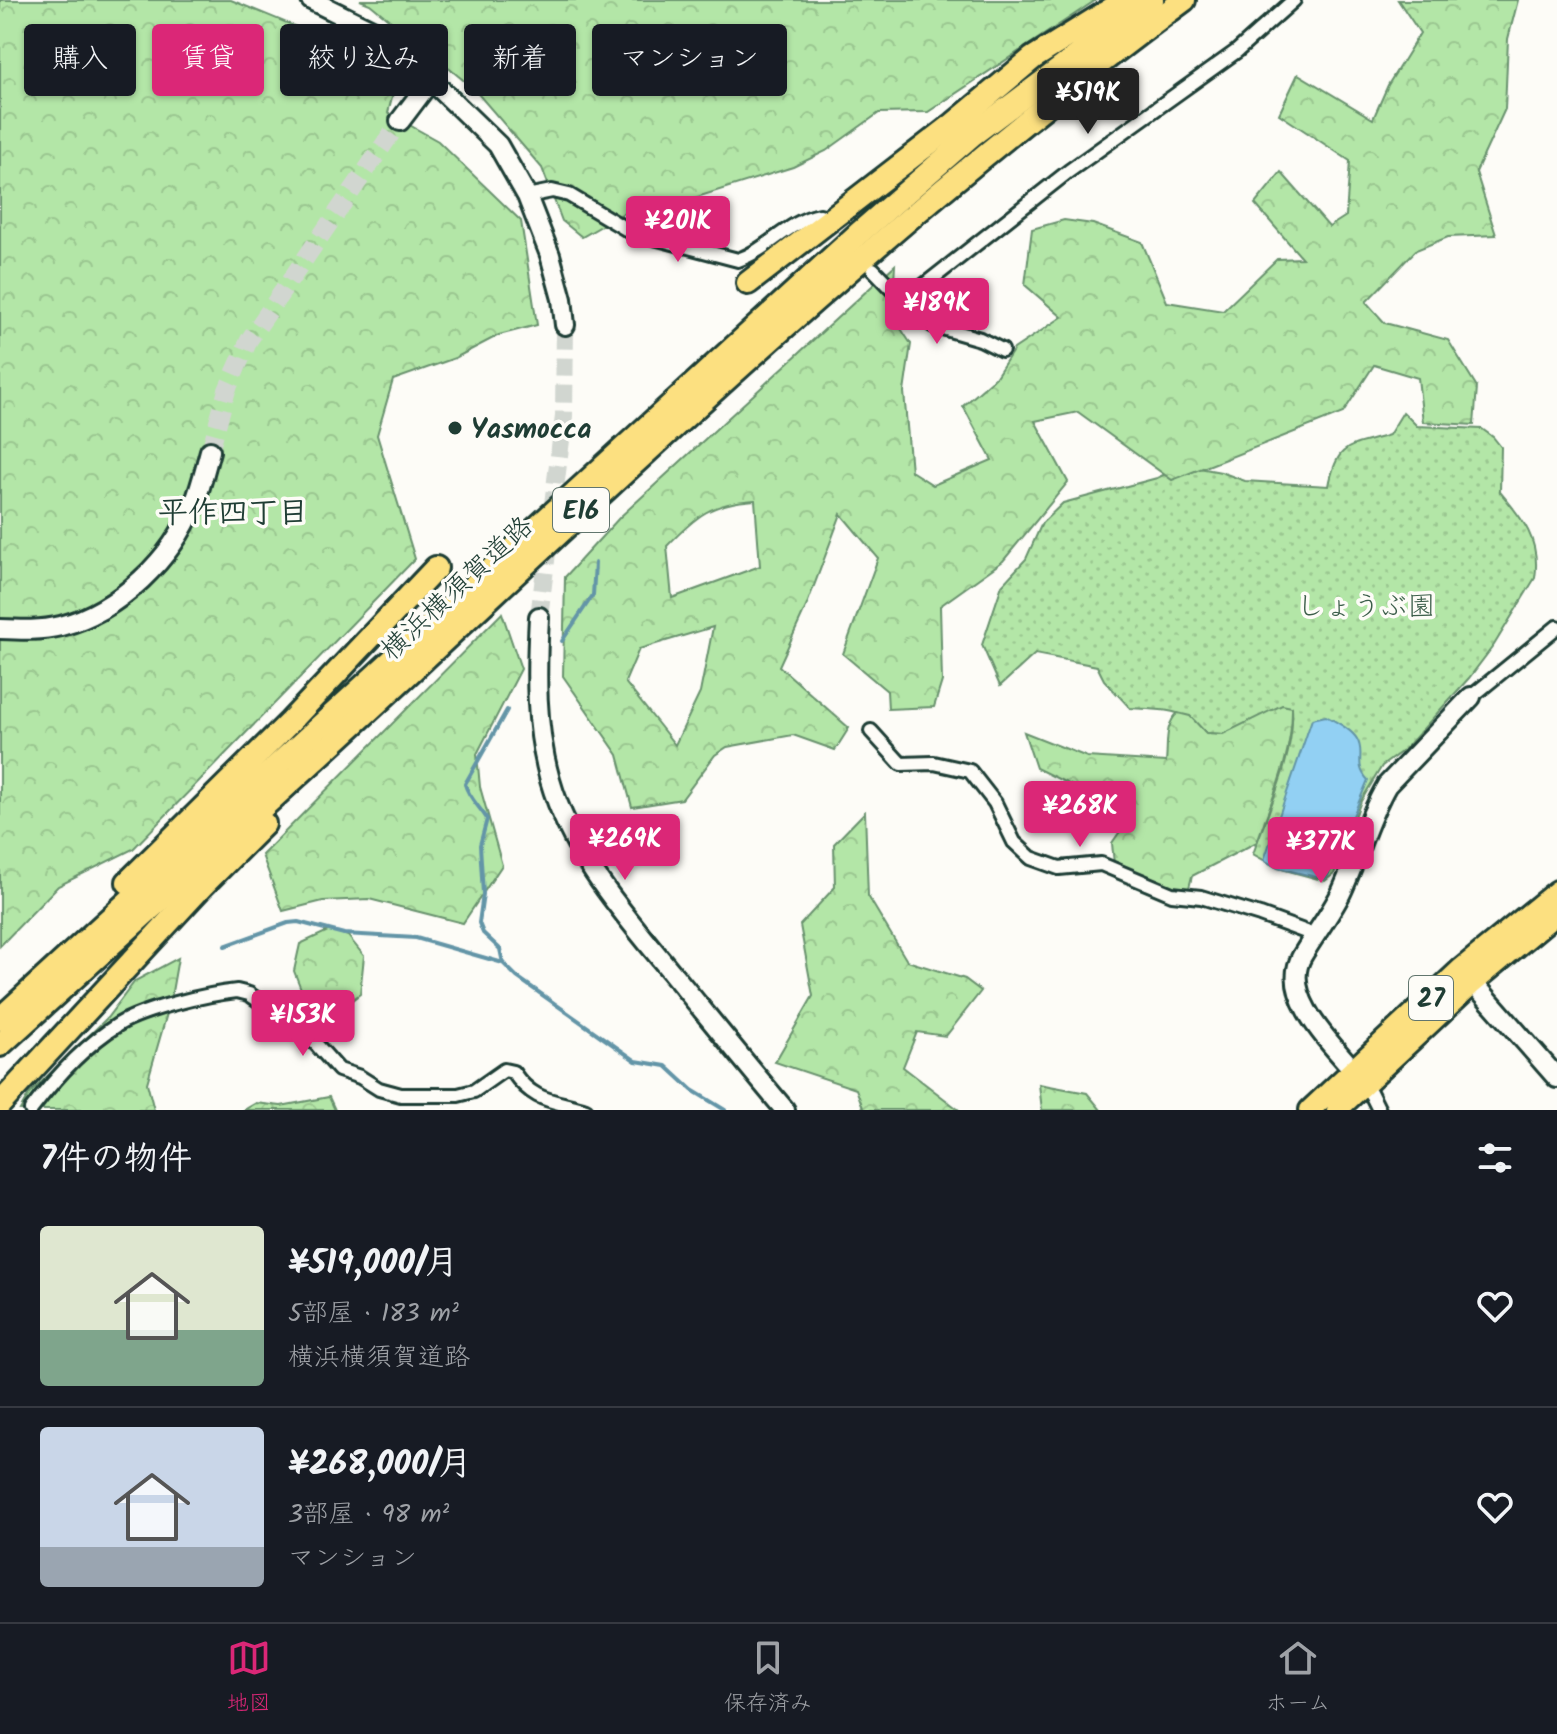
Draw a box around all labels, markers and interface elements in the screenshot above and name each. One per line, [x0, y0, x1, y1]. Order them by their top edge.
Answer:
chip: 購入 [24, 24, 136, 96]
chip: 賃貸 [152, 24, 264, 96]
chip: 絞り込み [280, 24, 448, 96]
chip: 新着 [464, 24, 576, 96]
chip: マンション [592, 24, 787, 96]
pin: ¥519K [1032, 68, 1144, 136]
text: ¥519K [1055, 73, 1121, 115]
pin: ¥201K [622, 196, 734, 264]
text: ¥201K [644, 201, 712, 243]
pin: ¥189K [881, 278, 993, 346]
text: ¥189K [903, 283, 971, 325]
place label: Yasmocca [471, 408, 591, 453]
marker: Yasmocca [446, 419, 464, 437]
road number: E16 [553, 488, 609, 532]
district label: 平作四丁目 [158, 490, 308, 538]
street label: 横浜横須賀道路 [371, 506, 545, 672]
park label: しょうぶ園 [1297, 585, 1435, 630]
pin: ¥268K [1024, 781, 1136, 849]
text: ¥268K [1042, 786, 1118, 828]
pin: ¥269K [569, 814, 681, 882]
pin: ¥377K [1265, 817, 1377, 885]
text: ¥269K [588, 819, 662, 861]
text: ¥377K [1286, 822, 1356, 864]
road number: 27 [1409, 976, 1453, 1020]
pin: ¥153K [247, 990, 359, 1058]
text: ¥153K [270, 995, 336, 1037]
text: 7件の物件 [40, 1133, 192, 1187]
icon: filters [1473, 1136, 1517, 1180]
text: ¥519,000/月 [288, 1237, 458, 1291]
icon: home [104, 1258, 200, 1354]
icon: heart [1473, 1284, 1517, 1328]
text: 5部屋 · 183 m² [288, 1293, 459, 1335]
text: 横浜横須賀道路 [288, 1337, 470, 1379]
text: ¥268,000/月 [288, 1438, 472, 1492]
icon: home [104, 1459, 200, 1555]
icon: heart [1473, 1485, 1517, 1529]
text: 3部屋 · 98 m² [288, 1494, 449, 1536]
text: マンション [288, 1538, 417, 1580]
tab: 地図 [227, 1636, 271, 1722]
tab: 保存済み [724, 1636, 812, 1722]
tab: ホーム [1265, 1636, 1330, 1722]

